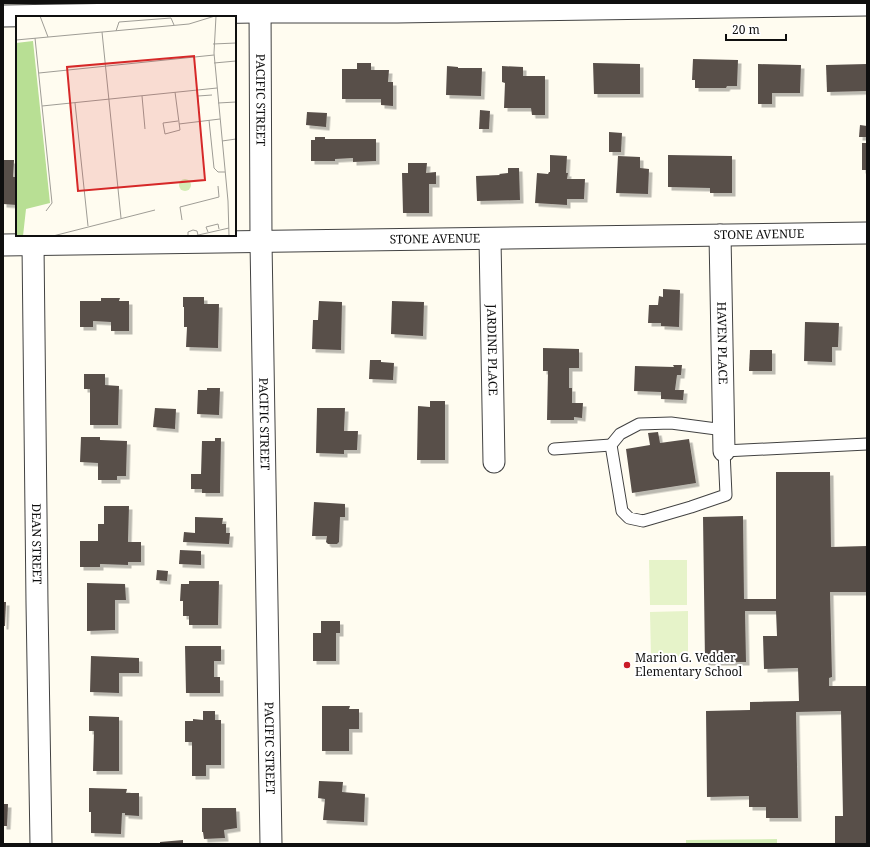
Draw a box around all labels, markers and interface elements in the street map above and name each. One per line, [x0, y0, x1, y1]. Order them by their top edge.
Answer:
inset map [16, 16, 236, 236]
scale bar [726, 16, 786, 42]
text: 20 m [732, 21, 760, 38]
street label: PACIFIC STREET [252, 54, 270, 147]
street label: STONE AVENUE [714, 225, 804, 243]
street label: STONE AVENUE [390, 229, 480, 248]
street label: HAVEN PLACE [713, 301, 732, 384]
street label: JARDINE PLACE [483, 303, 502, 396]
street label: PACIFIC STREET [255, 378, 274, 471]
street label: DEAN STREET [28, 503, 46, 585]
place label: Marion G. Vedder Elementary School [635, 649, 743, 680]
marker: Marion G. Vedder Elementary School [622, 660, 632, 670]
street label: PACIFIC STREET [261, 702, 279, 795]

